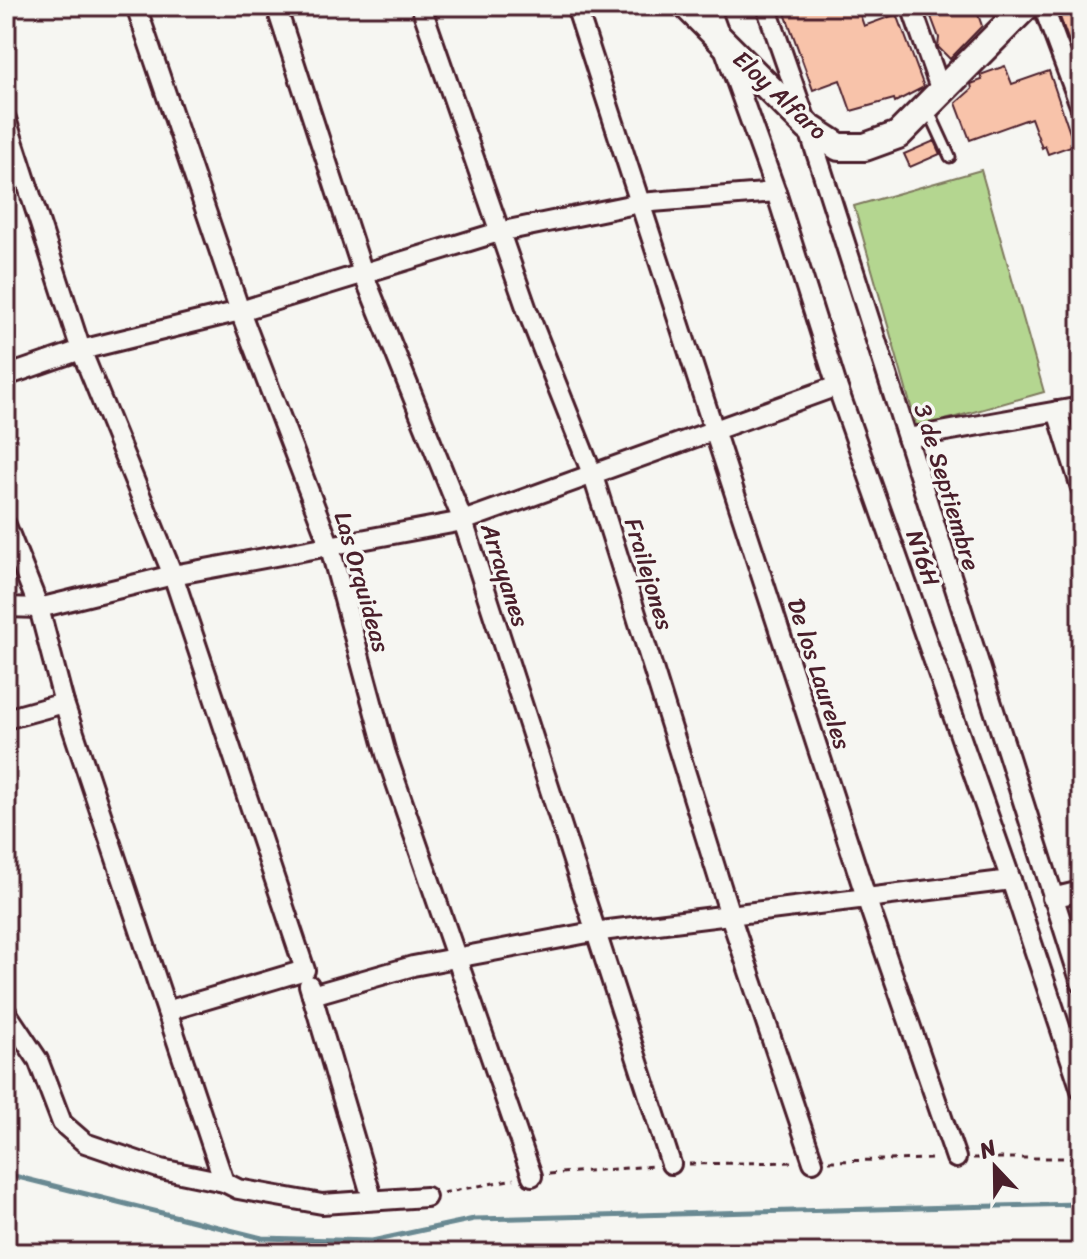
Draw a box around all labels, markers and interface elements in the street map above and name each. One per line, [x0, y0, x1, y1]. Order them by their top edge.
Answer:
street label: Eloy Alfaro [723, 39, 838, 151]
street label: 3 de Septiembre [902, 398, 992, 576]
street label: Las Orquideas [322, 506, 402, 658]
street label: Frailejones [612, 513, 686, 635]
street label: Arrayanes [468, 517, 542, 633]
street label: N16H [894, 524, 952, 592]
street label: De los Laureles [775, 593, 863, 755]
north arrow [955, 1127, 1035, 1207]
text: N [972, 1128, 1003, 1170]

